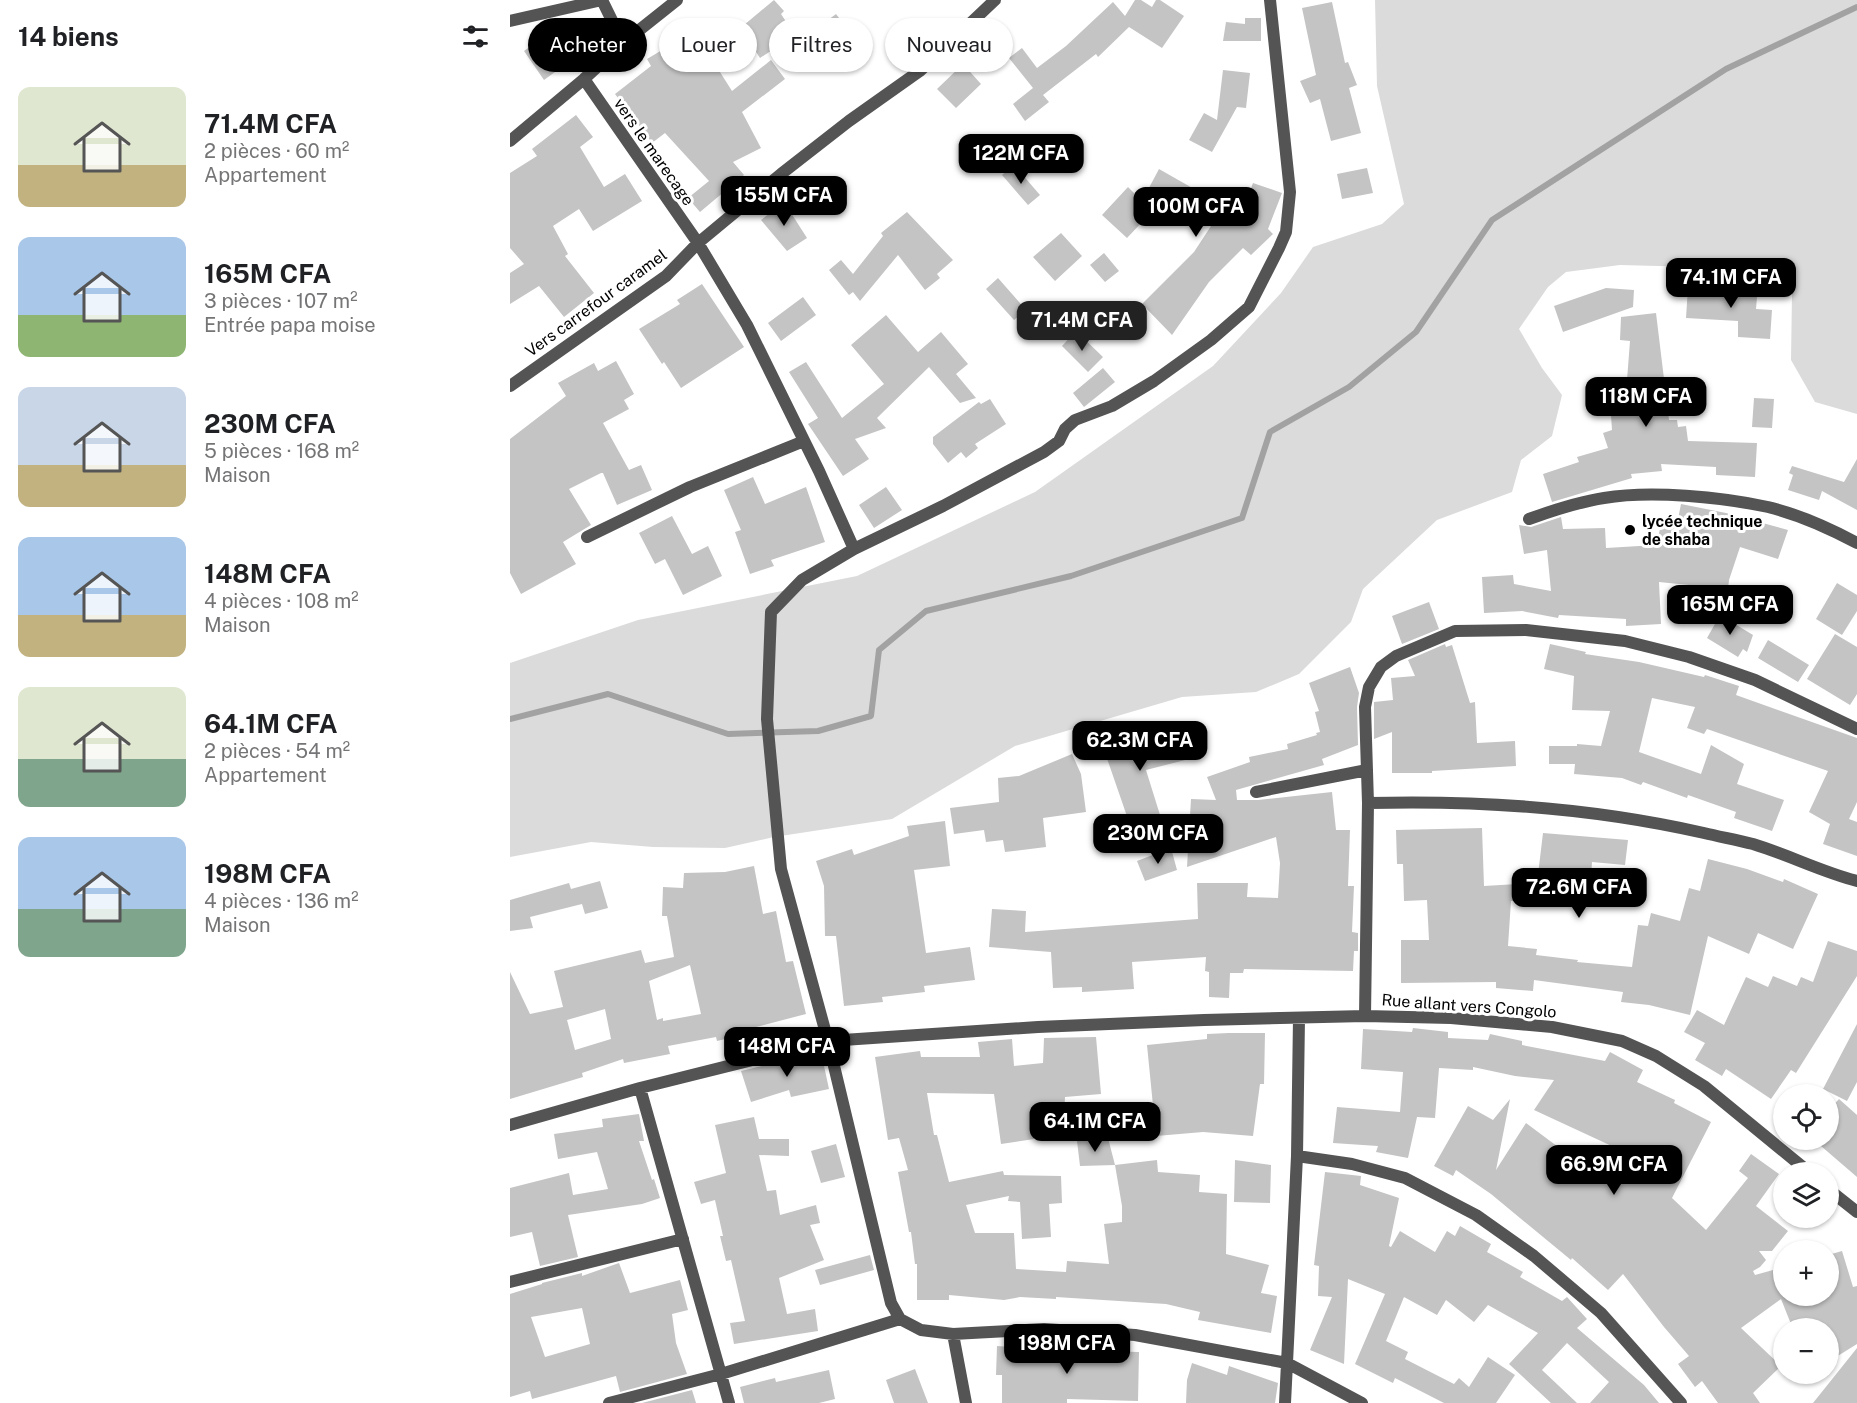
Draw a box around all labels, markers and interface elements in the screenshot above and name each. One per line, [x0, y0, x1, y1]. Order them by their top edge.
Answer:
chip: Acheter [528, 18, 647, 72]
chip: Louer [659, 18, 757, 72]
chip: Filtres [769, 18, 873, 72]
chip: Nouveau [885, 18, 1013, 72]
icon: filters [459, 20, 492, 53]
text: 14 biens [18, 21, 119, 52]
street label: vers le marecage [610, 95, 698, 209]
text: 71.4M CFA [204, 108, 337, 139]
icon: home [66, 111, 138, 183]
pin: 122M CFA [959, 134, 1083, 185]
text: 2 pièces · 60 m² [204, 139, 349, 163]
text: 122M CFA [973, 141, 1069, 165]
text: Appartement [204, 163, 327, 187]
pin: 155M CFA [722, 176, 846, 227]
text: 155M CFA [735, 183, 833, 207]
pin: 100M CFA [1134, 187, 1258, 238]
text: 100M CFA [1148, 194, 1244, 218]
street label: Vers carrefour caramel [522, 245, 671, 361]
text: 165M CFA [204, 258, 331, 289]
pin: 74.1M CFA [1662, 258, 1800, 309]
icon: home [66, 261, 138, 333]
text: 74.1M CFA [1680, 265, 1782, 289]
text: 3 pièces · 107 m² [204, 289, 357, 313]
pin: 71.4M CFA [1013, 301, 1151, 352]
text: 71.4M CFA [1031, 308, 1133, 332]
text: Entrée papa moise [204, 313, 376, 337]
pin: 118M CFA [1584, 377, 1708, 428]
text: 118M CFA [1599, 384, 1693, 408]
text: 230M CFA [204, 408, 336, 439]
icon: home [66, 411, 138, 483]
text: 5 pièces · 168 m² [204, 439, 359, 463]
text: Maison [204, 463, 271, 487]
place label: lycée technique de shaba [1642, 512, 1762, 549]
marker: lycée technique de shaba [1623, 523, 1637, 537]
text: 148M CFA [204, 558, 331, 589]
icon: home [66, 561, 138, 633]
pin: 165M CFA [1668, 585, 1792, 636]
text: 4 pièces · 108 m² [204, 589, 359, 613]
text: 165M CFA [1681, 592, 1779, 616]
text: Maison [204, 613, 271, 637]
text: 64.1M CFA [204, 708, 338, 739]
icon: home [66, 711, 138, 783]
pin: 62.3M CFA [1071, 721, 1209, 772]
text: 62.3M CFA [1086, 728, 1194, 752]
text: 2 pièces · 54 m² [204, 739, 350, 763]
text: Appartement [204, 763, 327, 787]
pin: 230M CFA [1096, 814, 1220, 865]
text: 230M CFA [1107, 821, 1209, 845]
text: 198M CFA [204, 858, 331, 889]
icon: home [66, 861, 138, 933]
pin: 72.6M CFA [1510, 868, 1648, 919]
text: 72.6M CFA [1526, 875, 1632, 899]
text: 4 pièces · 136 m² [204, 889, 358, 913]
text: Maison [204, 913, 271, 937]
street label: Rue allant vers Congolo [1381, 990, 1557, 1022]
pin: 148M CFA [725, 1027, 849, 1078]
text: 148M CFA [738, 1034, 836, 1058]
map controls [1773, 1084, 1839, 1384]
button: locate [1773, 1084, 1839, 1150]
pin: 64.1M CFA [1026, 1102, 1164, 1153]
text: 64.1M CFA [1044, 1109, 1146, 1133]
pin: 66.9M CFA [1545, 1145, 1683, 1196]
text: 66.9M CFA [1560, 1152, 1668, 1176]
button: layers [1773, 1162, 1839, 1228]
button: + [1773, 1240, 1839, 1306]
button: − [1773, 1318, 1839, 1384]
pin: 198M CFA [1005, 1324, 1129, 1375]
text: 198M CFA [1018, 1331, 1116, 1355]

